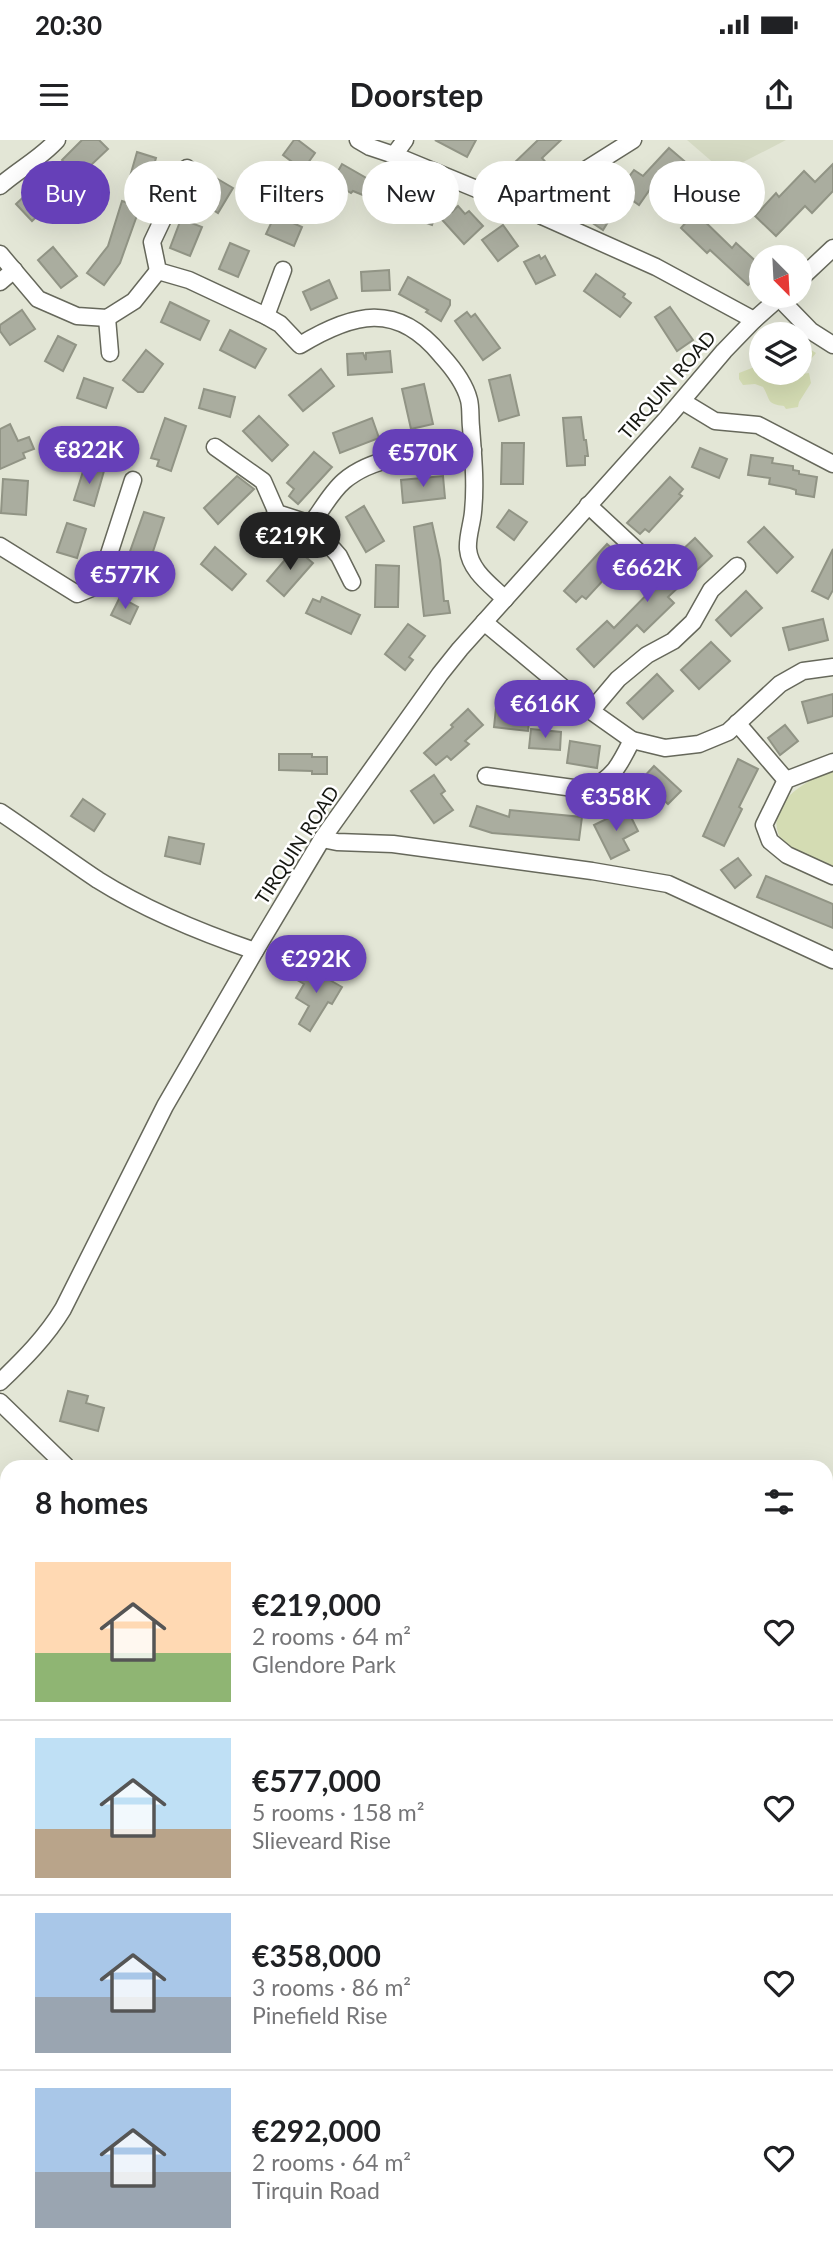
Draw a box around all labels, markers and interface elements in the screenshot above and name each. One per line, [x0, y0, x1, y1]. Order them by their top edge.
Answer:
text: 20:30 [35, 9, 102, 41]
text: Doorstep [350, 75, 483, 114]
icon: menu [35, 76, 73, 114]
icon: share [760, 76, 798, 114]
chip: Buy [21, 161, 110, 224]
chip: Rent [124, 161, 221, 224]
chip: Filters [235, 161, 348, 224]
chip: New [362, 161, 459, 224]
chip: Apartment [473, 161, 635, 224]
chip: House [649, 161, 765, 224]
north arrow [749, 245, 812, 308]
map controls [749, 245, 812, 385]
button: layers [749, 322, 812, 385]
street label: TIRQUIN ROAD [613, 326, 720, 444]
pin: €822K [40, 426, 138, 486]
pin: €570K [374, 430, 472, 489]
text: €822K [54, 435, 124, 463]
text: €570K [388, 438, 458, 466]
pin: €219K [241, 512, 339, 572]
text: €219K [255, 521, 325, 549]
pin: €662K [598, 545, 696, 604]
pin: €577K [76, 552, 174, 611]
text: €662K [612, 553, 682, 581]
text: €577K [90, 560, 160, 588]
pin: €616K [496, 680, 594, 740]
text: €616K [510, 689, 580, 717]
pin: €358K [567, 774, 665, 833]
street label: TIRQUIN ROAD [250, 781, 343, 908]
text: €358K [581, 782, 651, 810]
pin: €292K [267, 936, 365, 995]
text: €292K [281, 944, 351, 972]
icon: filters [760, 1483, 798, 1521]
text: 8 homes [35, 1484, 148, 1520]
text: €219,000 [252, 1586, 381, 1622]
icon: home [91, 1590, 175, 1674]
icon: heart [760, 1613, 798, 1651]
text: 2 rooms · 64 m² [252, 1622, 411, 1650]
text: Glendore Park [252, 1650, 396, 1678]
text: €577,000 [252, 1762, 381, 1798]
icon: home [91, 1766, 175, 1850]
icon: heart [760, 1789, 798, 1827]
text: 5 rooms · 158 m² [252, 1798, 424, 1826]
text: Slieveard Rise [252, 1826, 391, 1854]
text: €358,000 [252, 1937, 381, 1973]
icon: home [91, 1941, 175, 2025]
icon: heart [760, 1964, 798, 2002]
text: 3 rooms · 86 m² [252, 1973, 411, 2001]
text: Pinefield Rise [252, 2001, 388, 2029]
text: €292,000 [252, 2112, 381, 2148]
icon: home [91, 2116, 175, 2200]
icon: heart [760, 2139, 798, 2177]
text: 2 rooms · 64 m² [252, 2148, 411, 2176]
text: Tirquin Road [252, 2176, 380, 2204]

